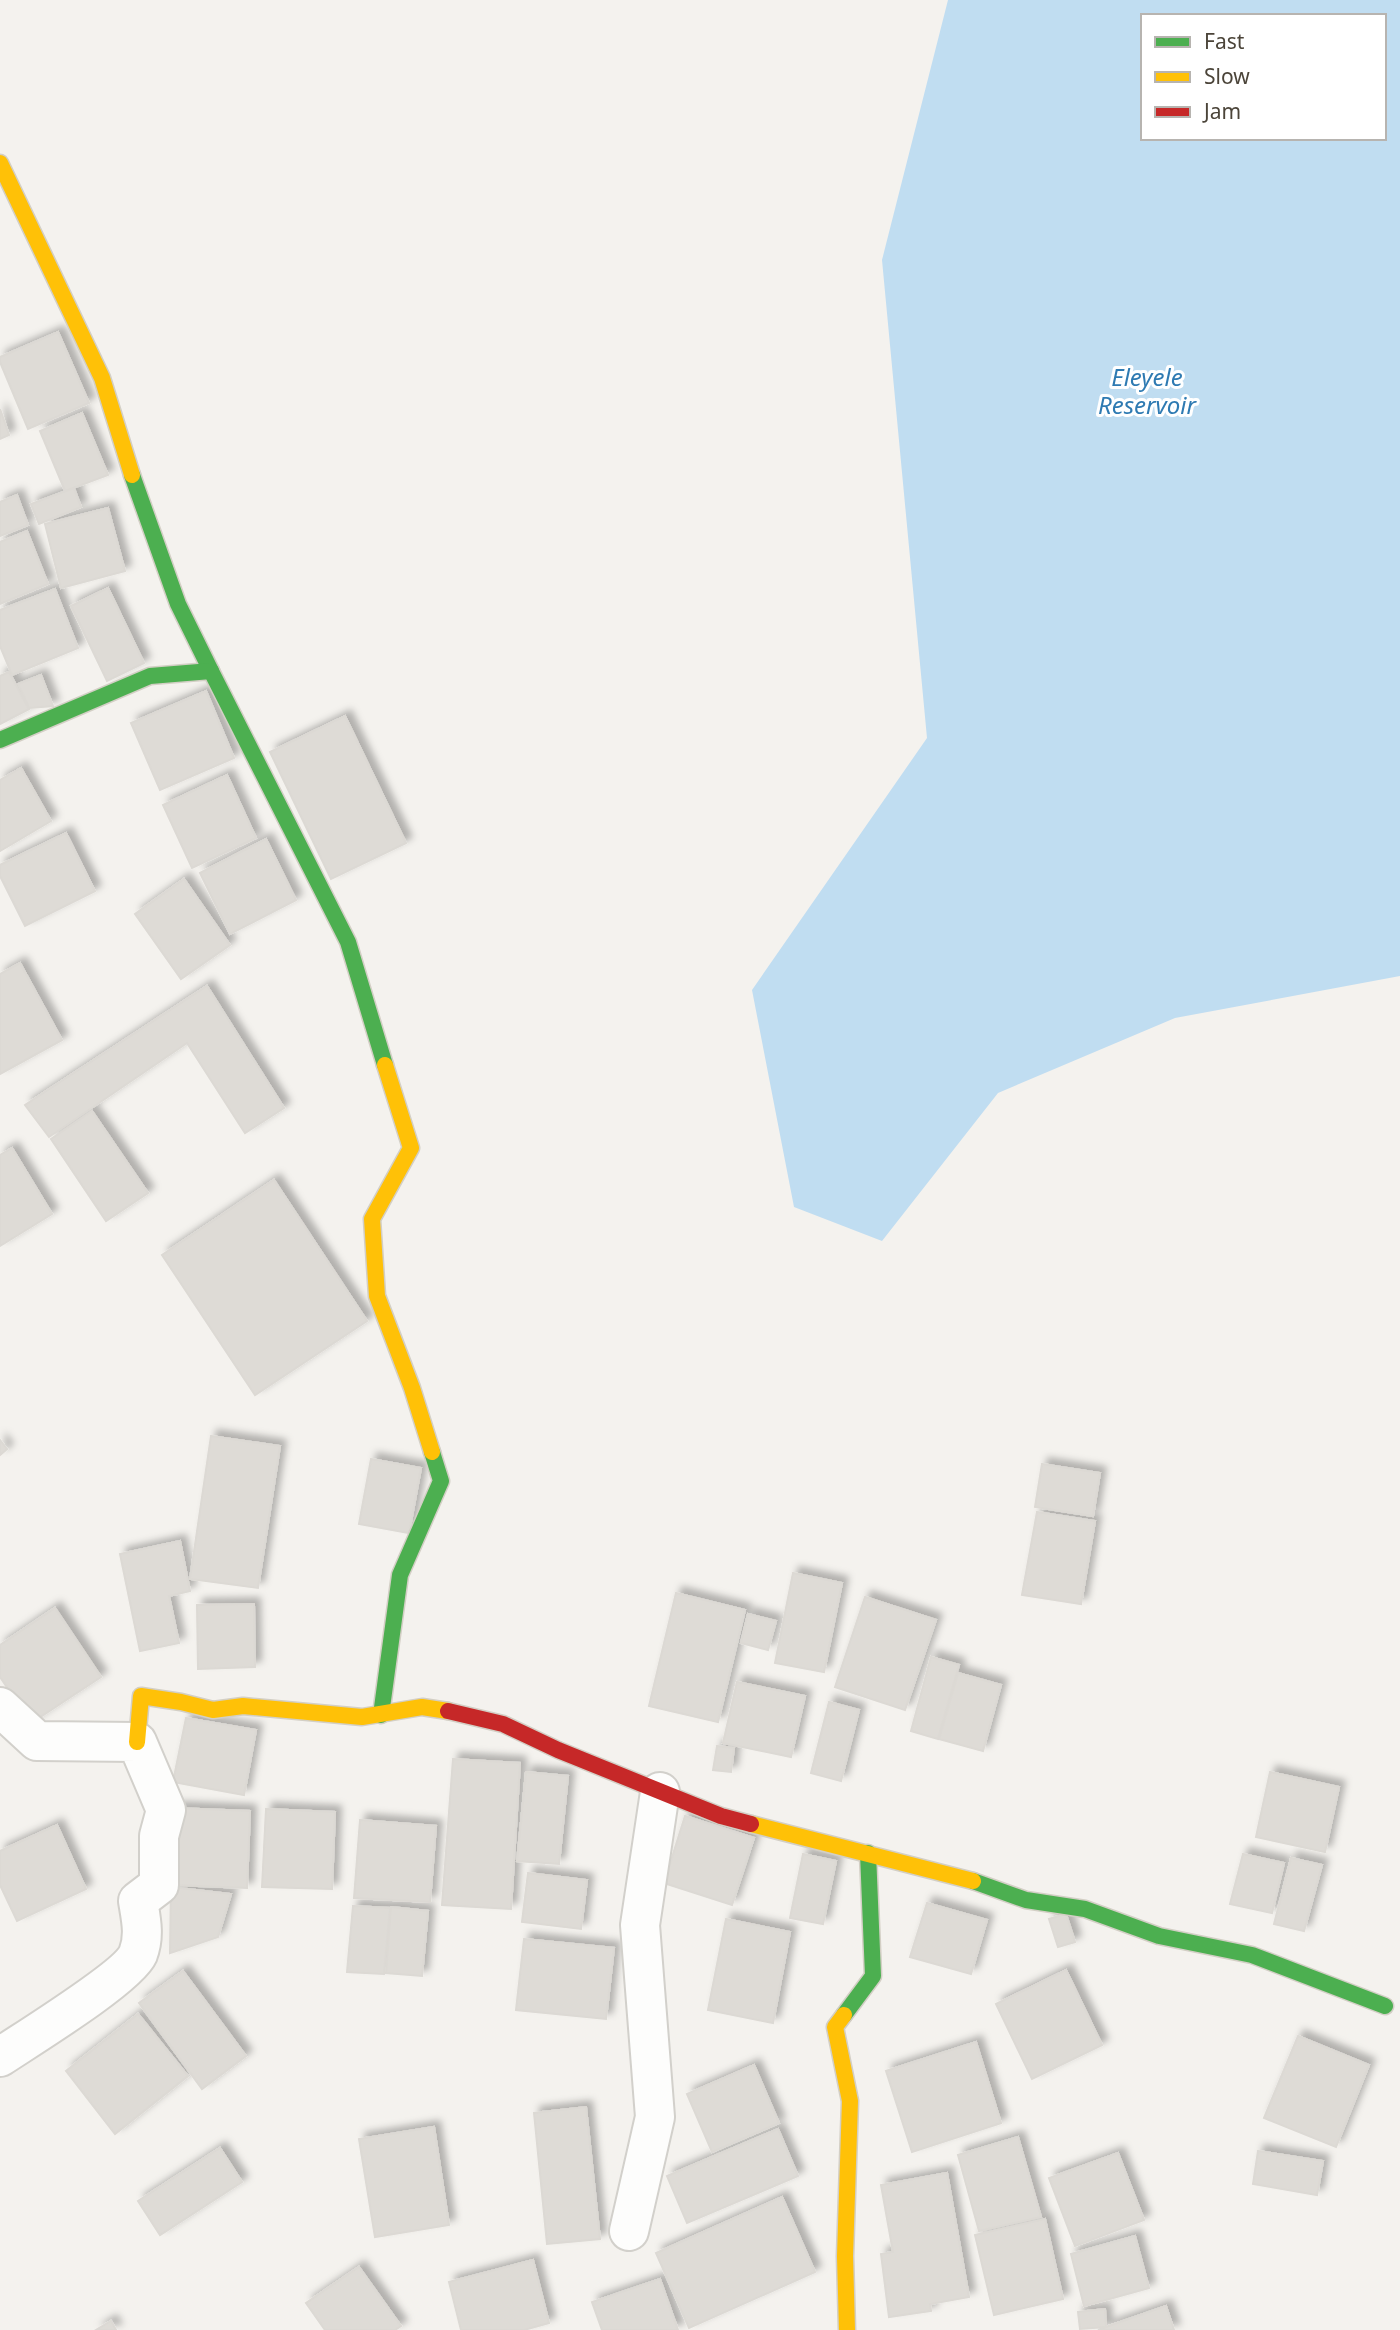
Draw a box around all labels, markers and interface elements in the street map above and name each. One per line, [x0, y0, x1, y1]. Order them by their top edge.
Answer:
legend [1141, 14, 1386, 140]
text: Fast [1204, 27, 1245, 55]
text: Slow [1204, 62, 1250, 90]
text: Jam [1202, 97, 1241, 125]
water label: Eleyele Reservoir [1098, 360, 1197, 421]

